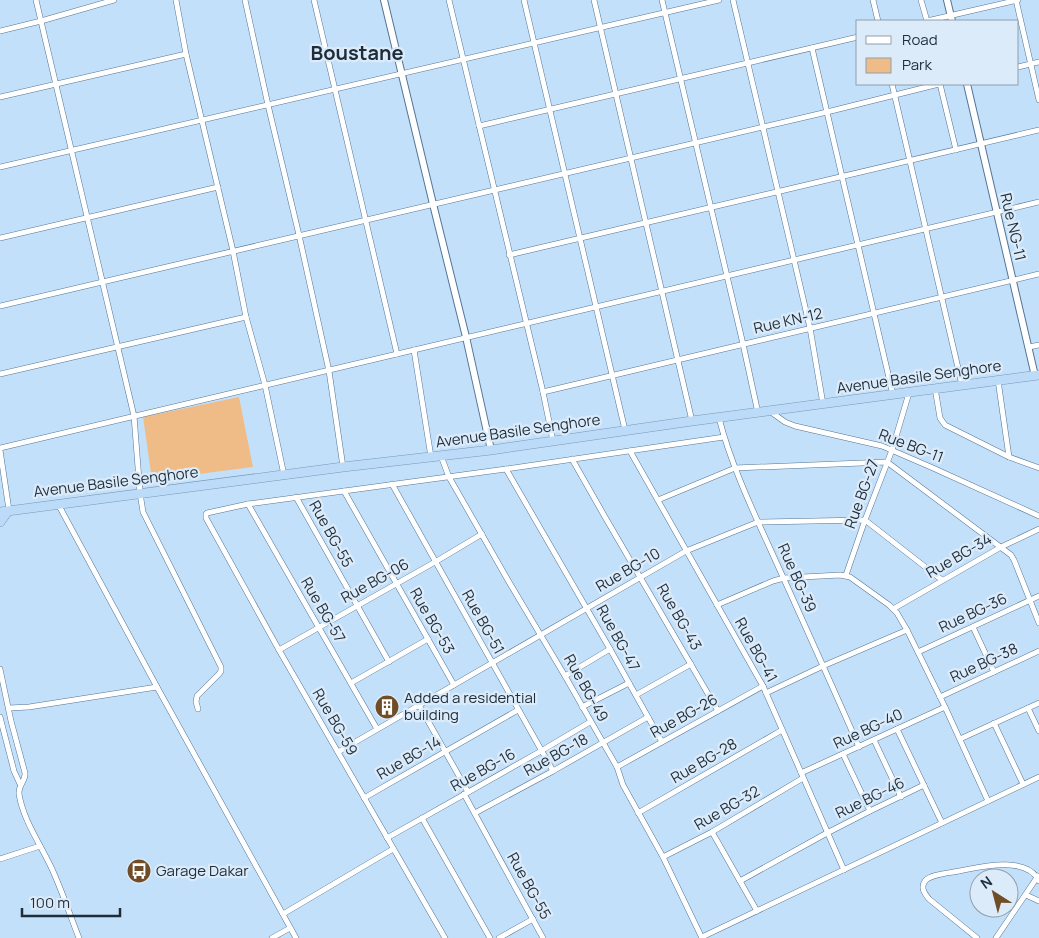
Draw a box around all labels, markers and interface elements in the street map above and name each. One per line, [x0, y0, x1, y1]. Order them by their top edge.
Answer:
legend [856, 20, 1019, 85]
text: Road [902, 29, 938, 50]
district label: Boustane [311, 39, 403, 66]
text: Park [902, 54, 932, 75]
street label: Rue NG-11 [995, 191, 1031, 263]
street label: Rue KN-12 [751, 302, 824, 339]
street label: Avenue Basile Senghore [835, 355, 1003, 398]
street label: Avenue Basile Senghore [434, 409, 602, 452]
street label: Rue BG-11 [876, 424, 947, 468]
street label: Rue BG-27 [839, 456, 884, 531]
street label: Avenue Basile Senghore [32, 461, 200, 502]
street label: Rue BG-55 [304, 497, 358, 571]
street label: Rue BG-34 [922, 528, 996, 583]
street label: Rue BG-39 [773, 540, 822, 616]
street label: Rue BG-10 [592, 543, 664, 596]
street label: Rue BG-06 [337, 553, 413, 608]
street label: Rue BG-57 [296, 573, 351, 646]
street label: Rue BG-43 [652, 580, 707, 654]
street label: Rue BG-53 [405, 584, 460, 658]
street label: Rue BG-51 [457, 586, 510, 658]
street label: Rue BG-36 [935, 588, 1010, 638]
street label: Rue BG-47 [592, 601, 645, 675]
street label: Rue BG-41 [730, 614, 783, 686]
street label: Rue BG-38 [946, 638, 1021, 687]
street label: Rue BG-49 [559, 650, 614, 725]
street label: Rue BG-59 [308, 684, 363, 759]
place label: Added a residential building [404, 687, 536, 725]
street label: Rue BG-26 [646, 688, 721, 743]
building icon: Added a residential building [374, 694, 400, 720]
street label: Rue BG-40 [830, 703, 906, 754]
street label: Rue BG-18 [520, 728, 592, 781]
street label: Rue BG-14 [373, 731, 445, 784]
street label: Rue BG-28 [667, 733, 741, 788]
street label: Rue BG-16 [446, 743, 519, 796]
street label: Rue BG-46 [832, 772, 908, 823]
street label: Rue BG-32 [690, 780, 763, 835]
street label: Rue BG-55 [502, 849, 556, 923]
bus stop icon: Garage Dakar [126, 858, 152, 884]
place label: Garage Dakar [156, 860, 249, 881]
north arrow [969, 868, 1019, 918]
text: N [976, 871, 996, 893]
scale bar [22, 886, 120, 918]
text: 100 m [30, 892, 70, 913]

